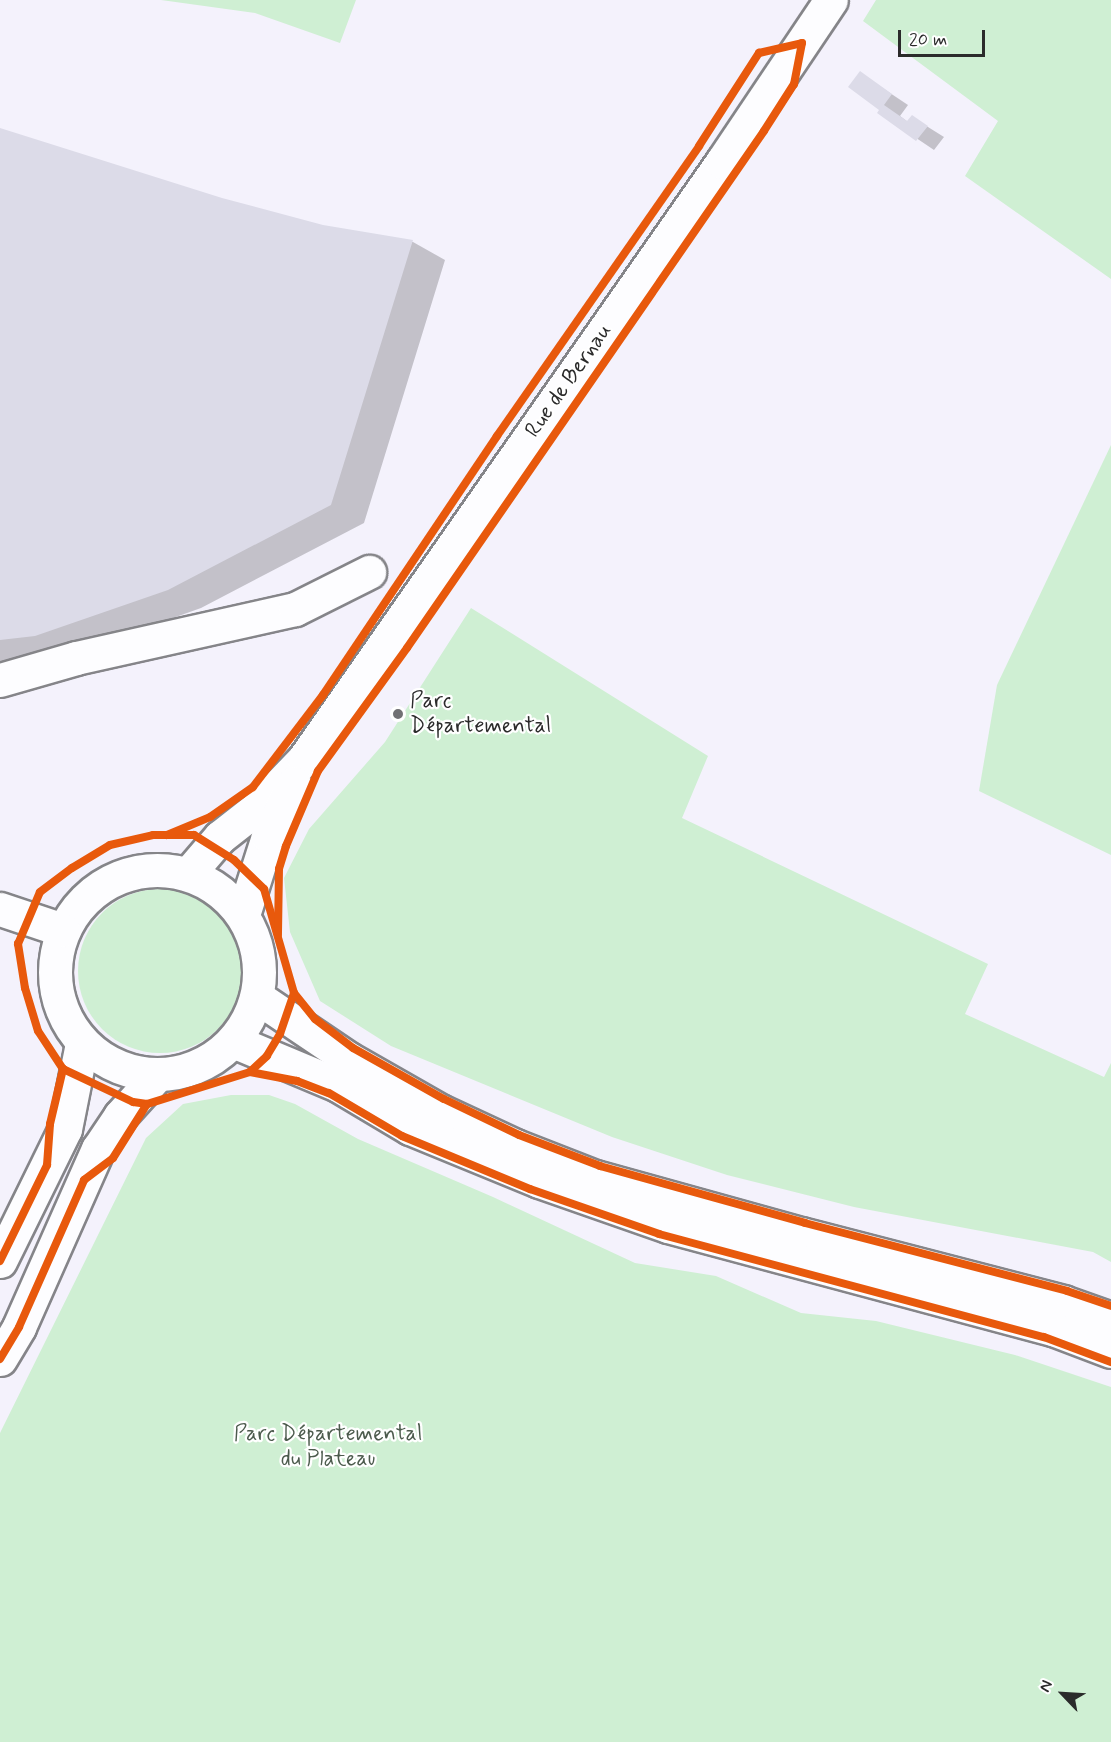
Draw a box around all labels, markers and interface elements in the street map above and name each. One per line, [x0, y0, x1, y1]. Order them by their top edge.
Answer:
scale bar [901, 18, 988, 56]
text: 20 m [909, 28, 947, 52]
street label: Rue de Bernau [519, 317, 619, 445]
place label: Parc Départemental [410, 688, 551, 740]
marker: Parc Départemental [391, 707, 405, 721]
park label: Parc Départemental du Plateau [234, 1421, 422, 1472]
north arrow [1033, 1664, 1093, 1724]
text: N [1034, 1677, 1058, 1695]

